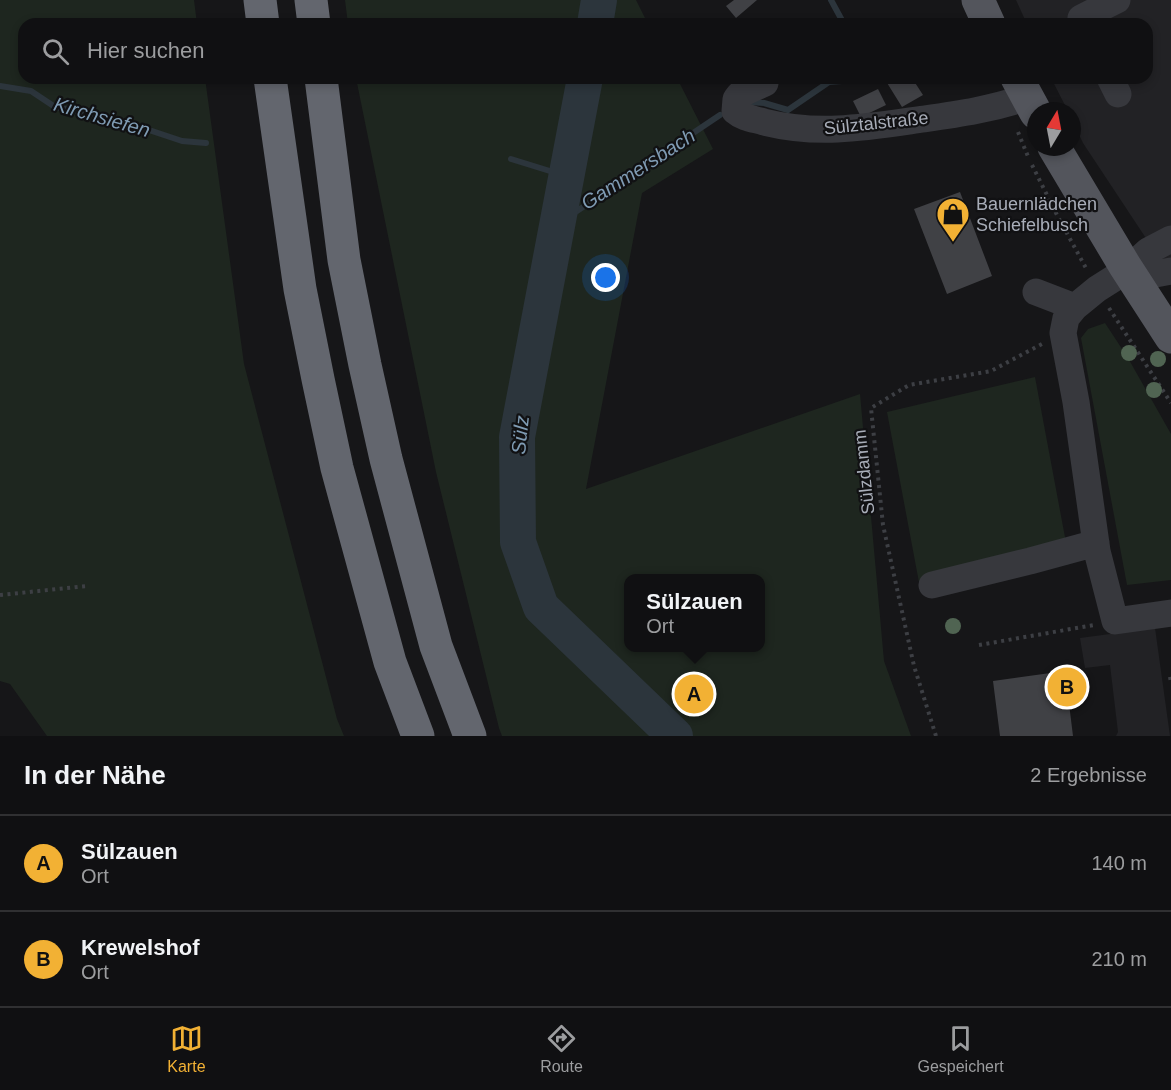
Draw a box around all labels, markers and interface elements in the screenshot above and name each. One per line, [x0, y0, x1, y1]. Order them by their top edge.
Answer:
search box [18, 18, 1153, 84]
icon: search [39, 35, 72, 68]
text: Hier suchen [87, 38, 204, 63]
water label: Kirchsiefen [51, 93, 153, 141]
north arrow [1027, 102, 1081, 156]
street label: Sülztalstraße [823, 108, 929, 138]
water label: Gammersbach [577, 124, 699, 214]
place label: Bauernlädchen Schiefelbusch [976, 194, 1097, 235]
shop icon: Bauernlädchen Schiefelbusch [935, 196, 971, 243]
your location [591, 263, 620, 292]
water label: Sülz [507, 415, 533, 455]
street label: Sülzdamm [850, 429, 878, 515]
popup [624, 574, 765, 652]
text: Sülzauen [646, 589, 743, 614]
text: Ort [646, 615, 674, 637]
pin: B [1048, 664, 1086, 710]
pin: A [674, 672, 714, 716]
text: In der Nähe [24, 760, 166, 790]
text: 2 Ergebnisse [1030, 764, 1147, 786]
text: Sülzauen [81, 839, 178, 864]
text: A [36, 852, 51, 874]
text: 140 m [1091, 852, 1147, 874]
text: Ort [81, 865, 109, 887]
text: Krewelshof [81, 935, 200, 960]
text: B [36, 948, 51, 970]
text: 210 m [1091, 948, 1147, 970]
text: Ort [81, 961, 109, 983]
tab: Karte [167, 1022, 206, 1076]
tab: Route [540, 1022, 583, 1076]
tab: Gespeichert [917, 1022, 1004, 1076]

